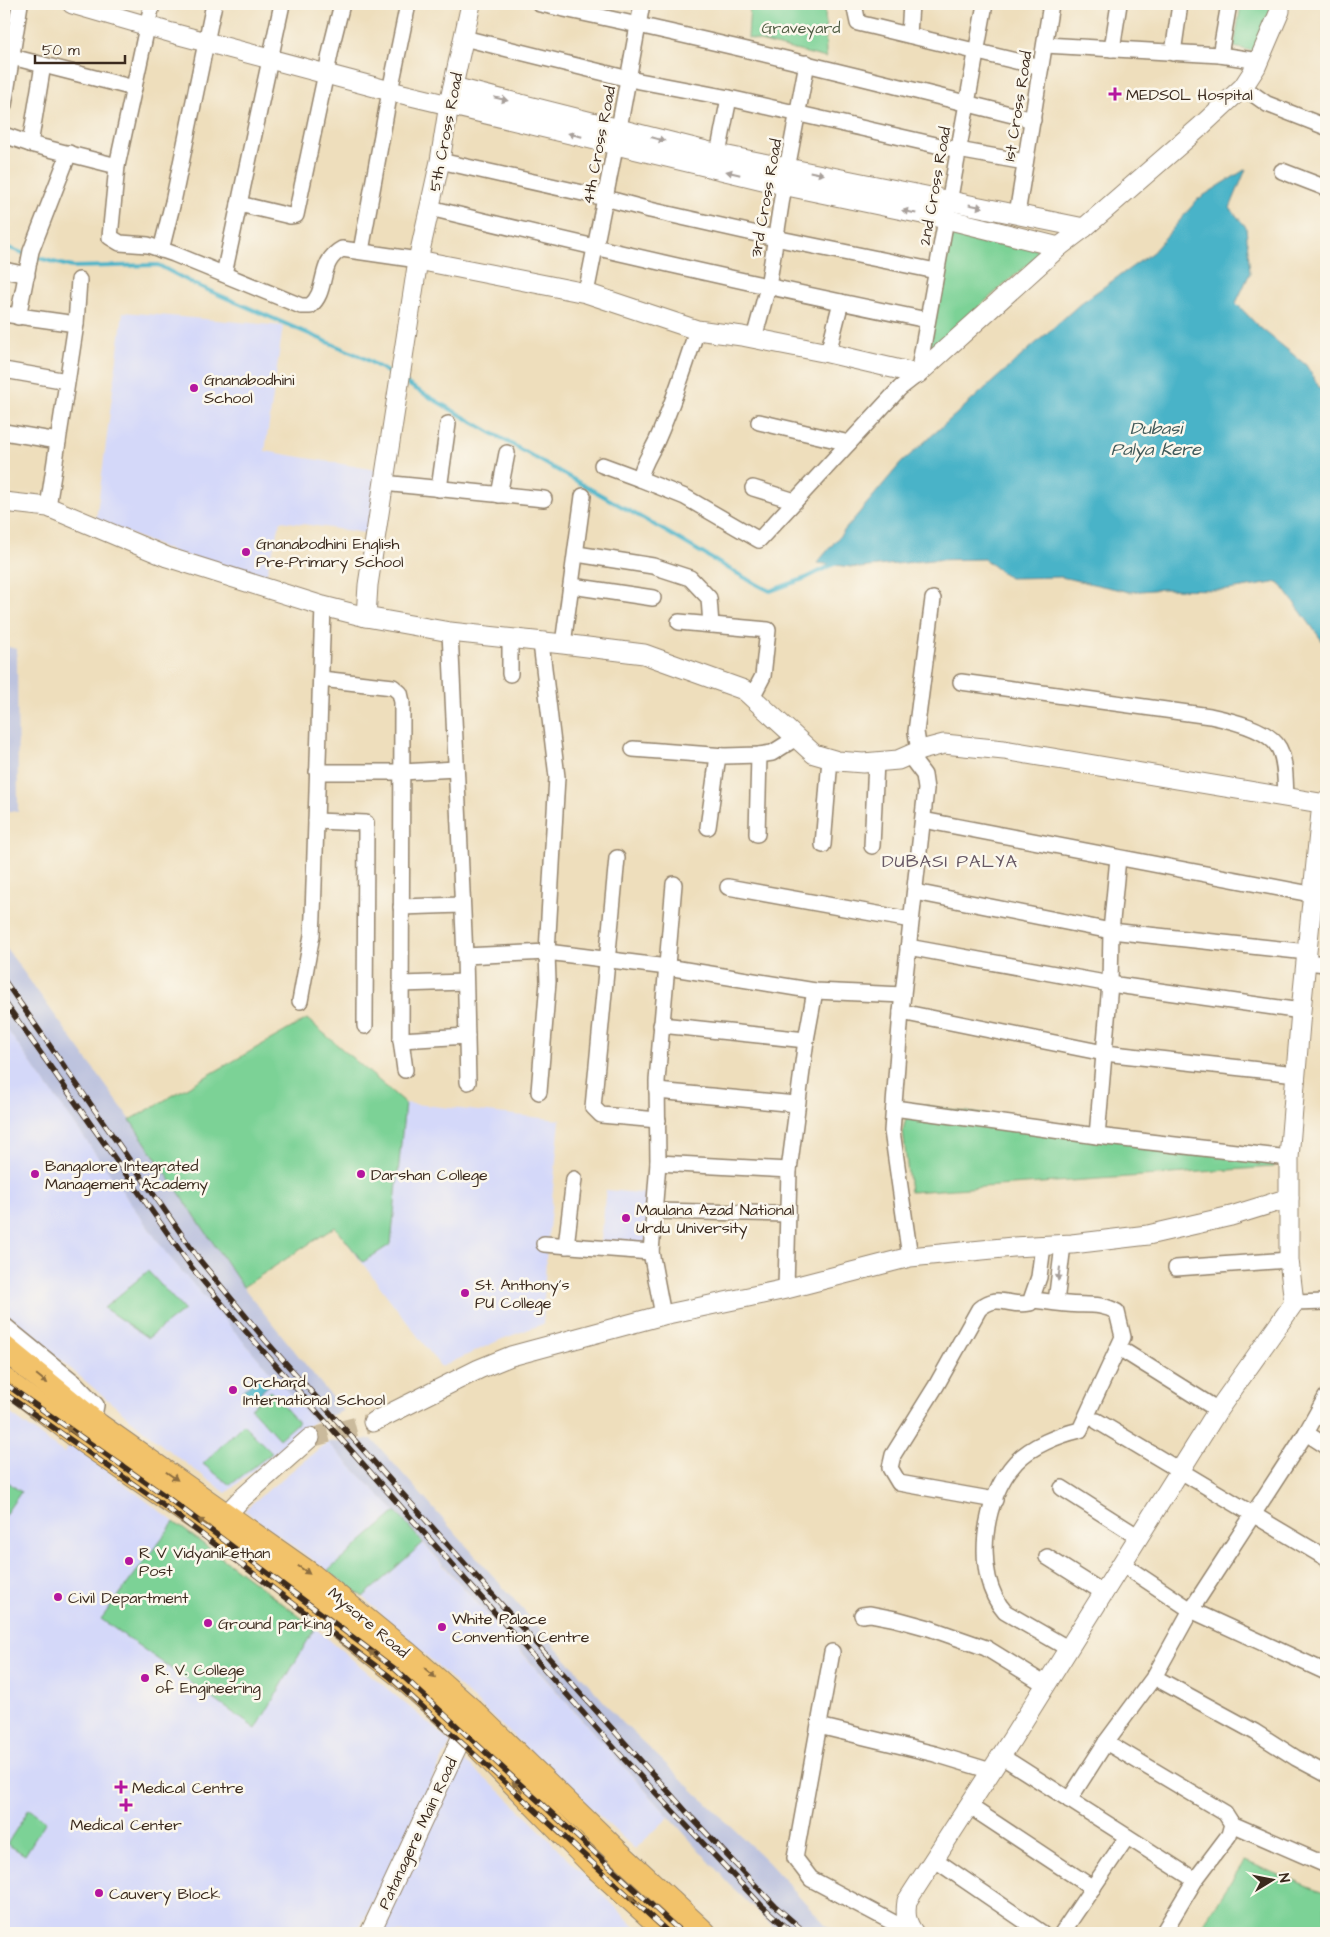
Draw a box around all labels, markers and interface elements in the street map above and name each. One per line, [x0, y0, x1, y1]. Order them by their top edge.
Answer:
park label: Graveyard [762, 17, 840, 40]
scale bar [35, 32, 125, 64]
text: 50 m [42, 40, 80, 61]
street label: 1st Cross Road [998, 49, 1038, 163]
street label: 5th Cross Road [424, 71, 468, 193]
street label: 4th Cross Road [577, 84, 621, 206]
place label: MEDSOL Hospital [1126, 84, 1253, 106]
marker: MEDSOL Hospital [1108, 87, 1122, 101]
one-way arrow [493, 95, 508, 103]
street label: 2nd Cross Road [914, 125, 956, 247]
one-way arrow [568, 131, 583, 139]
one-way arrow [651, 136, 666, 144]
street label: 3rd Cross Road [745, 137, 787, 259]
one-way arrow [726, 169, 741, 177]
one-way arrow [809, 170, 825, 178]
one-way arrow [968, 202, 984, 210]
one-way arrow [900, 207, 916, 215]
place label: Gnanabodhini School [204, 369, 295, 409]
marker: Gnanabodhini School [188, 382, 200, 394]
water label: Dubasi Palya Kere [1111, 416, 1202, 463]
place label: Gnanabodhini English Pre-Primary School [256, 533, 404, 574]
marker: Gnanabodhini English Pre-Primary School [240, 546, 252, 558]
district label: DUBASI PALYA [882, 849, 1018, 874]
place label: Bangalore Integrated Management Academy [45, 1155, 208, 1196]
place label: Darshan College [371, 1164, 488, 1187]
marker: Bangalore Integrated Management Academy [29, 1168, 41, 1180]
marker: Darshan College [355, 1168, 367, 1180]
place label: Maulana Azad National Urdu University [636, 1199, 794, 1240]
marker: Maulana Azad National Urdu University [620, 1212, 632, 1224]
one-way arrow [1055, 1266, 1063, 1282]
place label: St. Anthony's PU College [475, 1274, 569, 1315]
marker: St. Anthony's PU College [459, 1287, 471, 1299]
place label: Orchard International School [243, 1371, 385, 1411]
one-way arrow [35, 1374, 48, 1385]
marker: Orchard International School [227, 1384, 239, 1396]
one-way arrow [65, 1425, 78, 1436]
one-way arrow [165, 1471, 179, 1481]
one-way arrow [198, 1518, 211, 1528]
place label: R V Vidyanikethan Post [139, 1542, 270, 1582]
marker: R V Vidyanikethan Post [123, 1555, 135, 1567]
one-way arrow [297, 1565, 311, 1575]
street label: Mysore Road [322, 1582, 414, 1664]
place label: Civil Department [68, 1587, 189, 1609]
marker: Civil Department [52, 1591, 64, 1603]
place label: White Palace Convention Centre [452, 1608, 590, 1648]
place label: Ground parking [218, 1613, 332, 1636]
marker: Ground parking [202, 1617, 214, 1629]
marker: White Palace Convention Centre [436, 1621, 448, 1633]
one-way arrow [368, 1649, 381, 1660]
place label: R. V. College of Engineering [155, 1659, 261, 1700]
one-way arrow [423, 1668, 436, 1679]
marker: R. V. College of Engineering [139, 1672, 151, 1684]
street label: Patanagere Main Road [373, 1754, 464, 1913]
place label: Medical Centre [132, 1777, 244, 1799]
marker: Medical Centre [114, 1780, 128, 1794]
one-way arrow [512, 1781, 524, 1793]
marker: Medical Center [119, 1798, 133, 1812]
place label: Medical Center [70, 1814, 182, 1836]
north arrow [1248, 1854, 1298, 1904]
text: N [1273, 1872, 1294, 1884]
place label: Cauvery Block [109, 1883, 221, 1906]
marker: Cauvery Block [93, 1887, 105, 1899]
one-way arrow [628, 1894, 640, 1906]

